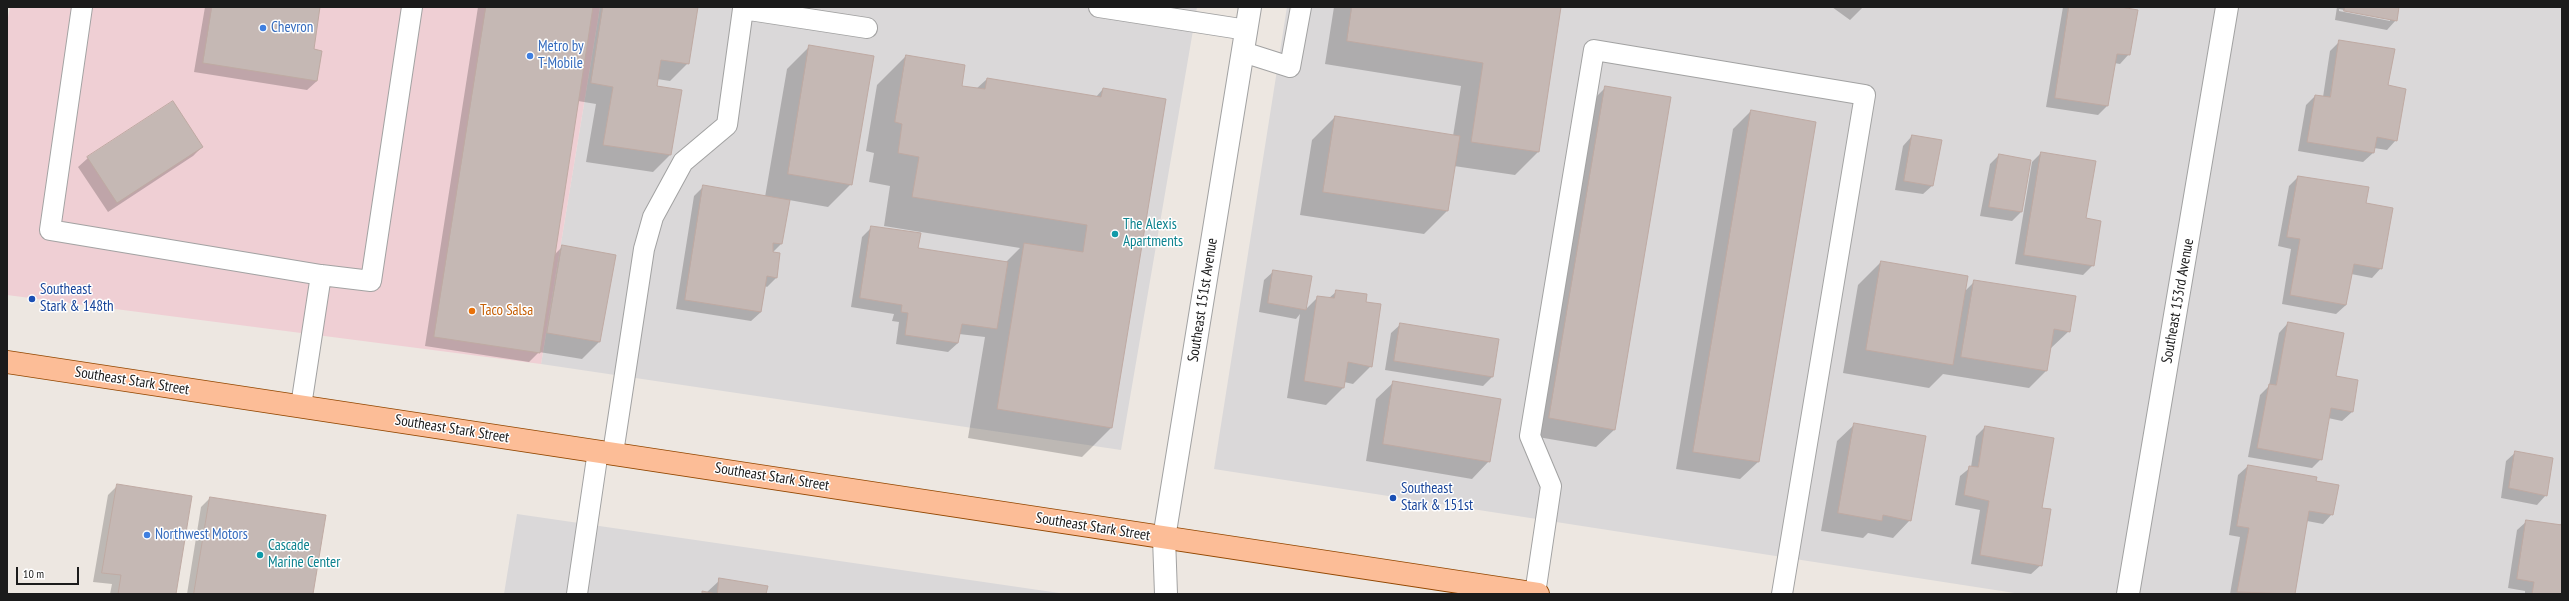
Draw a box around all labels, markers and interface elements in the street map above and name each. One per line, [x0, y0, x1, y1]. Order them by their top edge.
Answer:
place label: Chevron [271, 19, 313, 37]
marker: Chevron [258, 23, 268, 33]
place label: Metro by T-Mobile [538, 38, 584, 73]
marker: Metro by T-Mobile [525, 51, 535, 61]
place label: The Alexis Apartments [1123, 216, 1183, 251]
marker: The Alexis Apartments [1110, 229, 1120, 239]
street label: Southeast 151st Avenue [1184, 237, 1222, 363]
street label: Southeast 153rd Avenue [2158, 237, 2198, 365]
place label: Southeast Stark & 148th [40, 281, 114, 316]
marker: Southeast Stark & 148th [27, 294, 37, 304]
place label: Taco Salsa [480, 302, 533, 320]
marker: Taco Salsa [467, 306, 477, 316]
street label: Southeast Stark Street [74, 363, 190, 399]
street label: Southeast Stark Street [394, 411, 510, 447]
street label: Southeast Stark Street [714, 459, 830, 495]
place label: Southeast Stark & 151st [1401, 480, 1473, 515]
marker: Southeast Stark & 151st [1388, 493, 1398, 503]
street label: Southeast Stark Street [1035, 509, 1151, 545]
place label: Northwest Motors [155, 526, 248, 544]
marker: Northwest Motors [142, 530, 152, 540]
place label: Cascade Marine Center [268, 537, 340, 572]
marker: Cascade Marine Center [255, 550, 265, 560]
scale bar [18, 559, 81, 585]
text: 10 m [23, 566, 44, 581]

